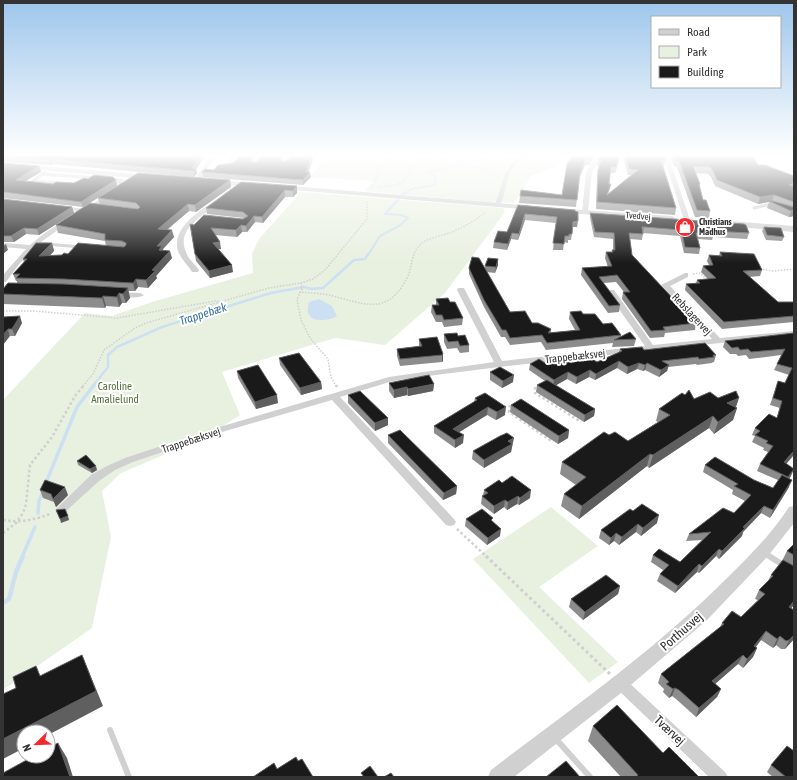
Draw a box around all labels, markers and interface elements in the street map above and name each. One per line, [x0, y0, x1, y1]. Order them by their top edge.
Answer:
legend [651, 16, 781, 88]
text: Road [687, 25, 710, 39]
text: Park [687, 45, 708, 59]
text: Building [687, 65, 725, 79]
street label: Tvedvej [625, 210, 651, 222]
shop icon: Christians Madhus [674, 216, 696, 238]
place label: Christians Madhus [699, 217, 733, 237]
street label: Rebslagervej [670, 291, 714, 337]
water label: Trappebæk [178, 300, 229, 328]
street label: Trappebæksvej [544, 347, 606, 365]
park label: Caroline Amalielund [91, 380, 139, 405]
street label: Trappebæksvej [160, 425, 222, 455]
street label: Porthusvej [657, 609, 706, 654]
street label: Tværvej [651, 712, 688, 748]
north arrow [16, 724, 56, 764]
text: N [20, 743, 34, 753]

